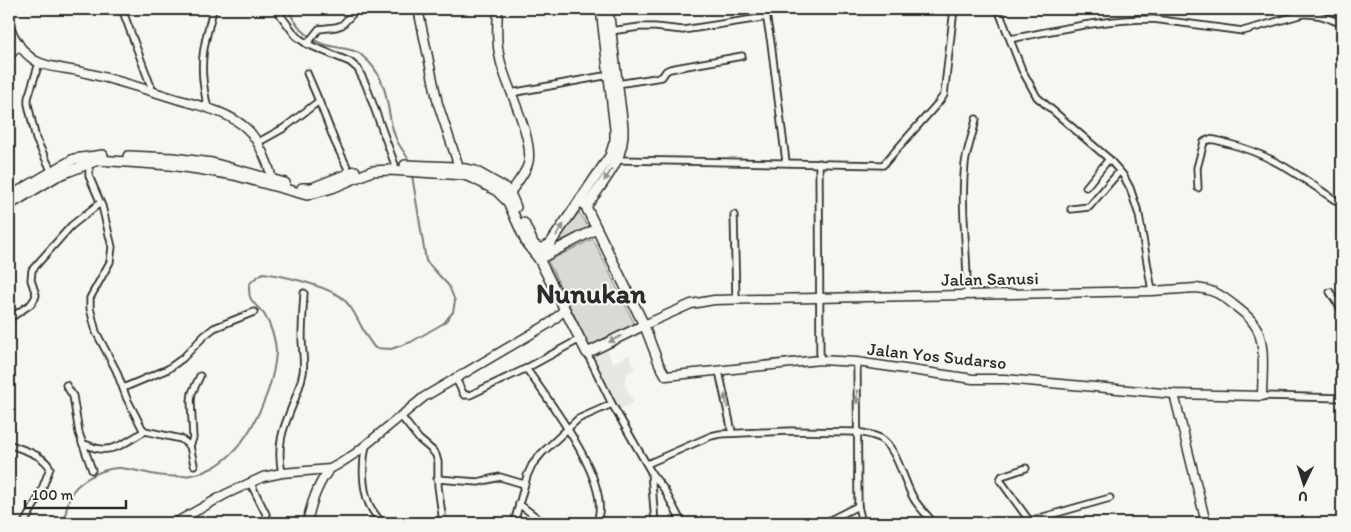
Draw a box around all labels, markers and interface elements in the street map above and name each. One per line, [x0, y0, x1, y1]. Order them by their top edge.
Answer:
one-way arrow [603, 168, 613, 182]
one-way arrow [555, 224, 565, 237]
street label: Jalan Sanusi [941, 267, 1039, 291]
district label: Nunukan [536, 276, 646, 310]
one-way arrow [608, 335, 623, 343]
street label: Jalan Yos Sudarso [866, 338, 1008, 374]
one-way arrow [853, 389, 861, 405]
one-way arrow [721, 393, 729, 409]
north arrow [1278, 460, 1328, 510]
scale bar [25, 477, 126, 509]
text: 100 m [32, 486, 74, 504]
text: U [1298, 488, 1308, 505]

